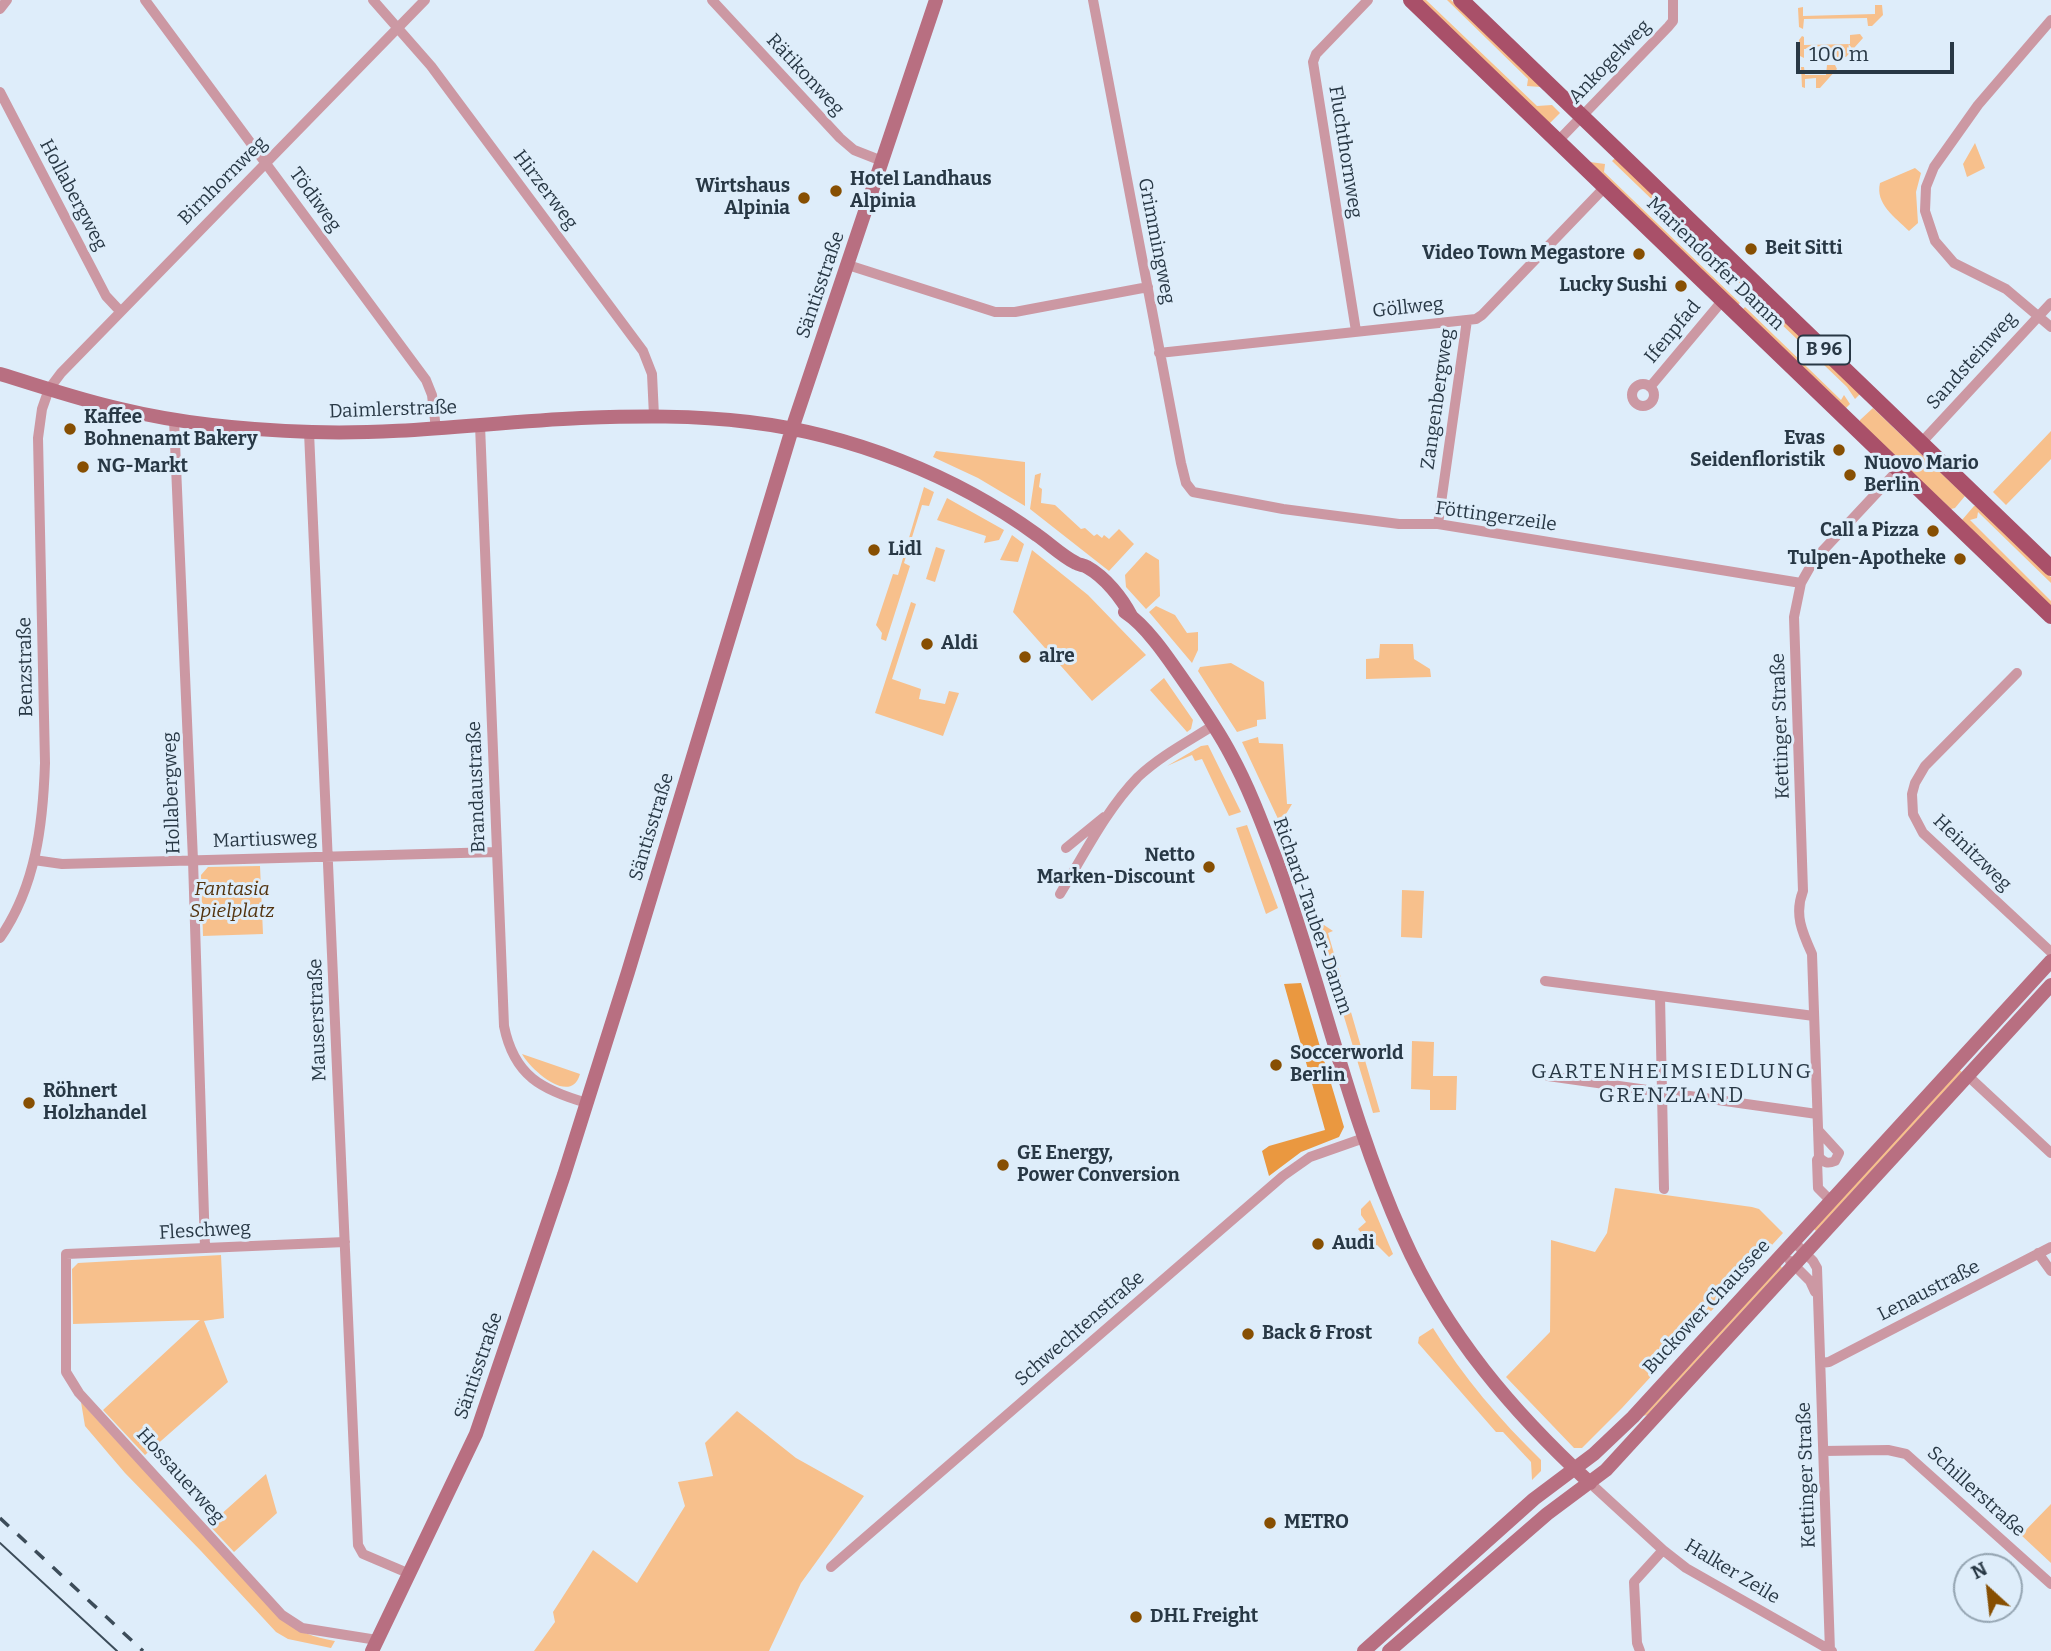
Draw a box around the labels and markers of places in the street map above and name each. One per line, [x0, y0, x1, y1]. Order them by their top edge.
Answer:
place label: Hotel Landhaus Alpinia [850, 169, 992, 213]
place label: Wirtshaus Alpinia [696, 176, 790, 220]
marker: Hotel Landhaus Alpinia [828, 183, 844, 199]
marker: Wirtshaus Alpinia [796, 190, 812, 206]
place label: Beit Sitti [1765, 238, 1843, 260]
marker: Beit Sitti [1743, 241, 1759, 257]
place label: Video Town Megastore [1422, 243, 1625, 265]
marker: Video Town Megastore [1631, 246, 1647, 262]
place label: Lucky Sushi [1559, 275, 1667, 297]
marker: Lucky Sushi [1673, 278, 1689, 294]
place label: Kaffee Bohnenamt Bakery [84, 407, 257, 451]
marker: Kaffee Bohnenamt Bakery [62, 421, 78, 437]
place label: Evas Seidenfloristik [1690, 428, 1825, 472]
marker: Evas Seidenfloristik [1831, 442, 1847, 458]
place label: Nuovo Mario Berlin [1864, 453, 1979, 497]
place label: NG-Markt [97, 456, 188, 478]
marker: NG-Markt [75, 459, 91, 475]
marker: Nuovo Mario Berlin [1842, 467, 1858, 483]
place label: Call a Pizza [1820, 520, 1919, 542]
marker: Call a Pizza [1925, 523, 1941, 539]
place label: Lidl [888, 539, 922, 561]
marker: Lidl [866, 542, 882, 558]
place label: Tulpen-Apotheke [1788, 548, 1946, 570]
marker: Tulpen-Apotheke [1952, 551, 1968, 567]
place label: Aldi [941, 633, 978, 655]
marker: Aldi [919, 636, 935, 652]
place label: alre [1039, 646, 1075, 668]
marker: alre [1017, 649, 1033, 665]
place label: Netto Marken-Discount [1037, 845, 1195, 889]
marker: Netto Marken-Discount [1201, 859, 1217, 875]
place label: Soccerworld Berlin [1290, 1043, 1403, 1087]
marker: Soccerworld Berlin [1268, 1057, 1284, 1073]
place label: Röhnert Holzhandel [43, 1081, 147, 1125]
marker: Röhnert Holzhandel [21, 1095, 37, 1111]
place label: GE Energy, Power Conversion [1017, 1143, 1180, 1187]
marker: GE Energy, Power Conversion [995, 1157, 1011, 1173]
place label: Audi [1332, 1233, 1375, 1255]
marker: Audi [1310, 1236, 1326, 1252]
place label: Back & Frost [1262, 1323, 1372, 1345]
marker: Back & Frost [1240, 1326, 1256, 1342]
place label: METRO [1284, 1512, 1349, 1534]
marker: METRO [1262, 1515, 1278, 1531]
place label: DHL Freight [1150, 1606, 1258, 1628]
marker: DHL Freight [1128, 1609, 1144, 1625]

